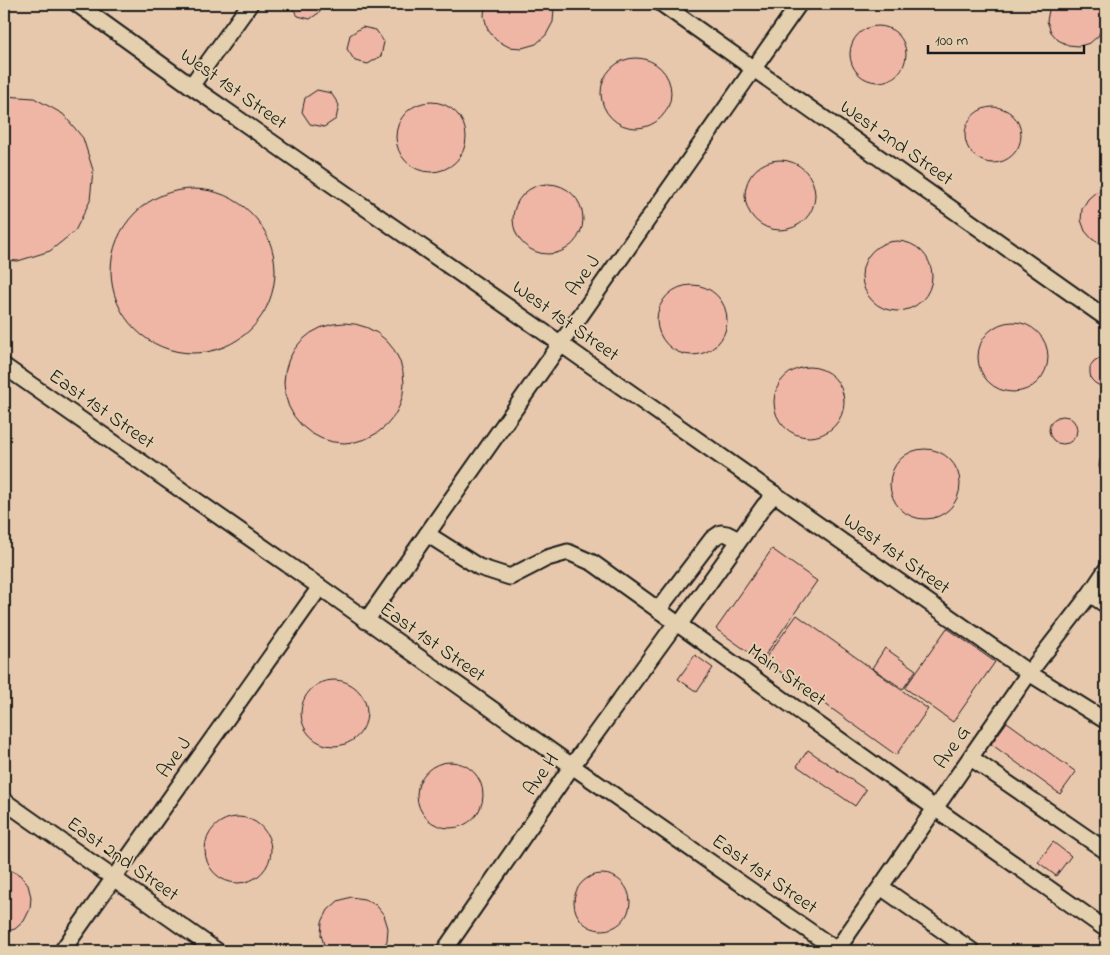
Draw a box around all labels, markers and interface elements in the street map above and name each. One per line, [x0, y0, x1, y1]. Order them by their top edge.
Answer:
scale bar [928, 22, 1084, 54]
text: 100 m [935, 30, 968, 52]
street label: West 1st Street [173, 42, 293, 138]
street label: West 2nd Street [833, 94, 959, 194]
street label: Ave J [559, 250, 609, 302]
street label: West 1st Street [505, 274, 625, 370]
street label: East 1st Street [42, 363, 160, 457]
street label: West 1st Street [836, 507, 956, 603]
street label: East 1st Street [373, 596, 491, 690]
street label: Main Street [740, 637, 832, 715]
street label: Ave G [928, 720, 978, 776]
street label: Ave J [150, 732, 200, 784]
street label: Ave H [517, 748, 567, 802]
street label: East 2nd Street [60, 810, 184, 910]
street label: East 1st Street [705, 828, 823, 922]

